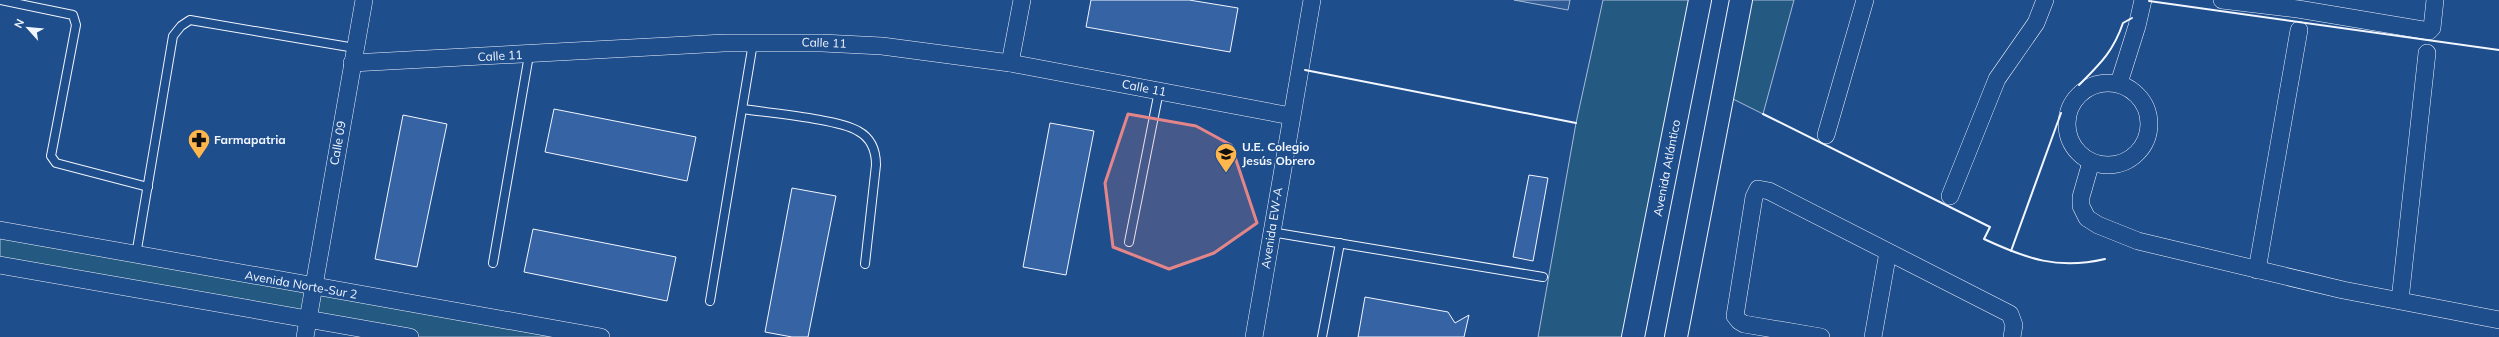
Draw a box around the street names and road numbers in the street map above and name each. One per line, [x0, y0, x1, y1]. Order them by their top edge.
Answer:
street label: Calle 11 [801, 34, 847, 51]
street label: Calle 11 [477, 47, 523, 64]
street label: Calle 11 [1121, 76, 1168, 99]
street label: Avenida Atlántico [1650, 118, 1683, 218]
street label: Calle 09 [326, 119, 349, 166]
street label: Avenida EW-A [1258, 186, 1285, 270]
street label: Avenida Norte-Sur 2 [244, 267, 359, 302]

